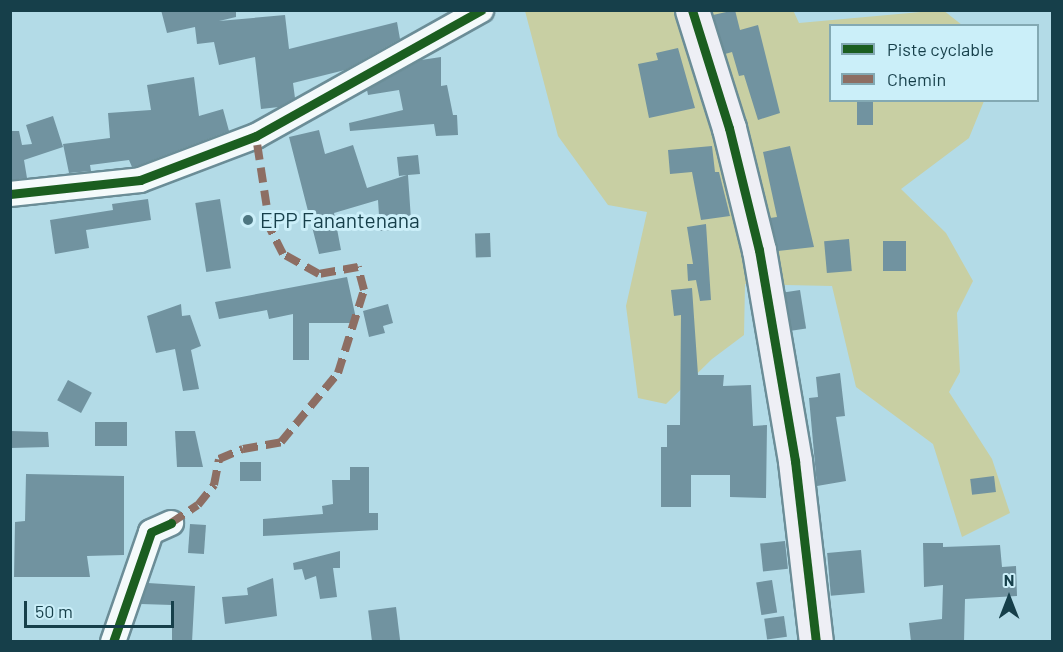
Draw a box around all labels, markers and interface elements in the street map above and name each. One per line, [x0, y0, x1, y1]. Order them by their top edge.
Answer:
legend [829, 24, 1039, 102]
text: Piste cyclable [887, 38, 994, 60]
text: Chemin [887, 68, 946, 90]
place label: EPP Fanantenana [260, 207, 420, 233]
marker: EPP Fanantenana [241, 213, 255, 227]
north arrow [979, 568, 1039, 628]
text: N [1004, 570, 1014, 589]
scale bar [27, 589, 177, 627]
text: 50 m [35, 600, 73, 622]

